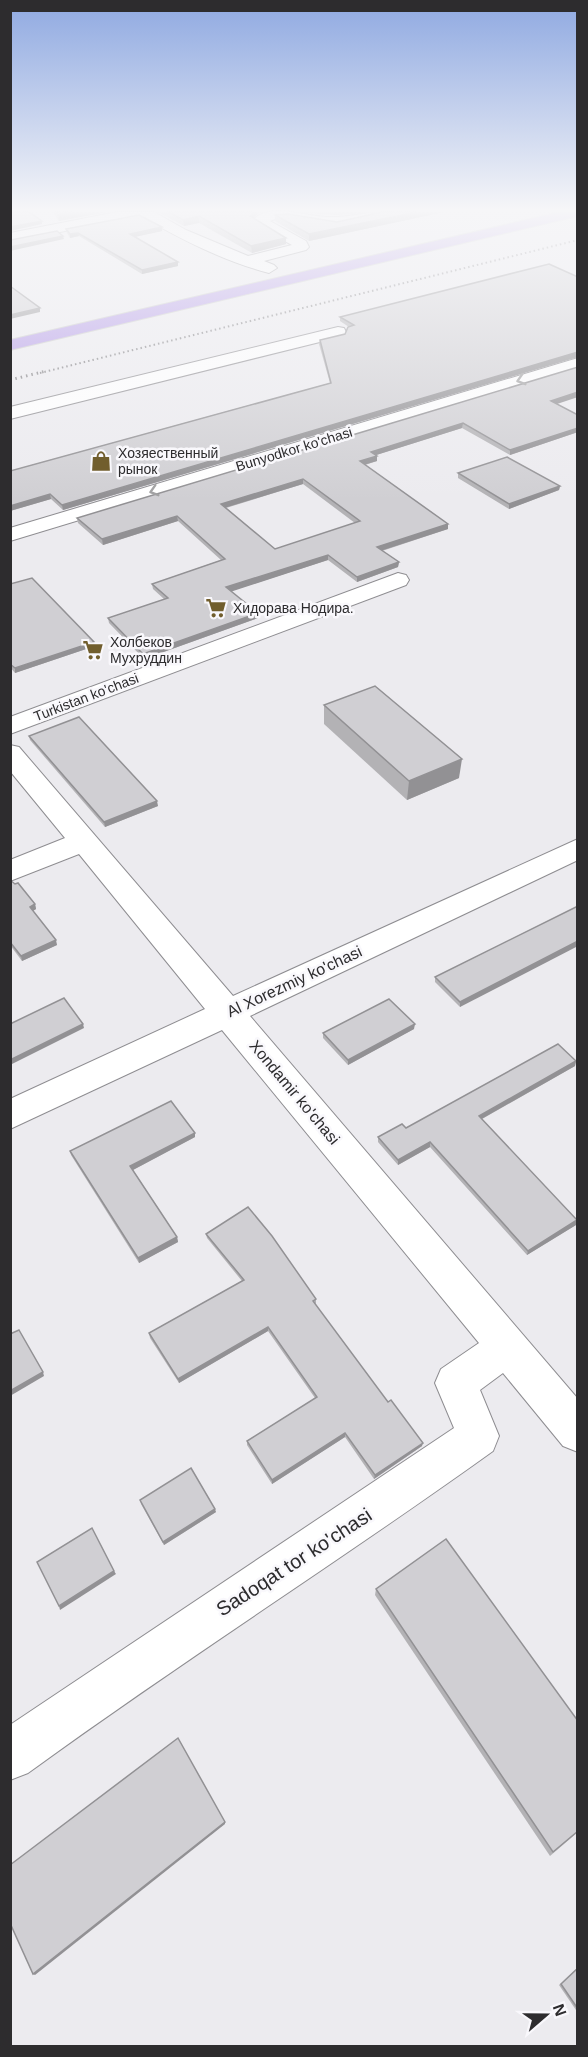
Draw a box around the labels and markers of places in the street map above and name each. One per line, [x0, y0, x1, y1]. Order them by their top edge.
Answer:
place label: Хозяественный рынок [118, 445, 218, 477]
shop icon: Хозяественный рынок [89, 449, 113, 473]
supermarket icon: Хидорава Нодира. [204, 596, 228, 620]
place label: Хидорава Нодира. [233, 600, 354, 616]
place label: Холбеков Мухруддин [110, 634, 182, 666]
supermarket icon: Холбеков Мухруддин [81, 638, 105, 662]

